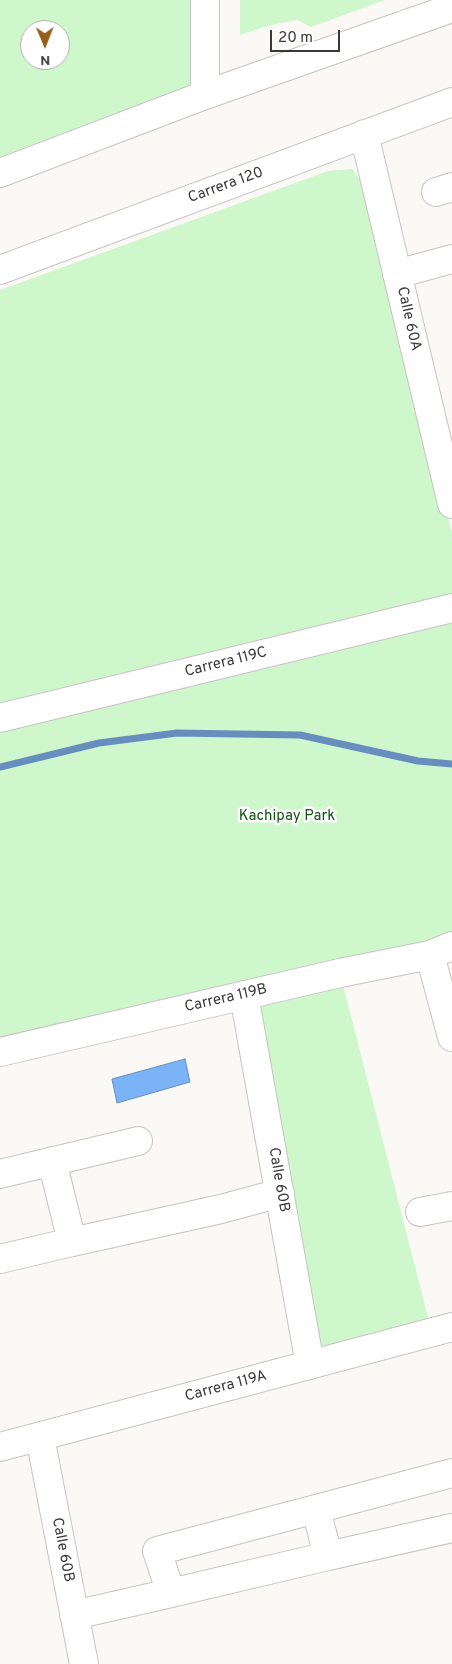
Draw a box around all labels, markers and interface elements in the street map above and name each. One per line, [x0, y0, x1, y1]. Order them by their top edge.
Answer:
north arrow [20, 20, 70, 70]
scale bar [272, 20, 342, 52]
text: 20 m [278, 29, 313, 48]
text: N [40, 51, 50, 68]
street label: Carrera 120 [186, 164, 266, 208]
street label: Calle 60A [392, 285, 424, 353]
street label: Carrera 119C [183, 644, 269, 682]
park label: Kachipay Park [239, 808, 335, 826]
street label: Carrera 119B [183, 981, 269, 1017]
street label: Calle 60B [263, 1146, 293, 1214]
street label: Carrera 119A [183, 1367, 269, 1407]
street label: Calle 60B [47, 1516, 77, 1584]

